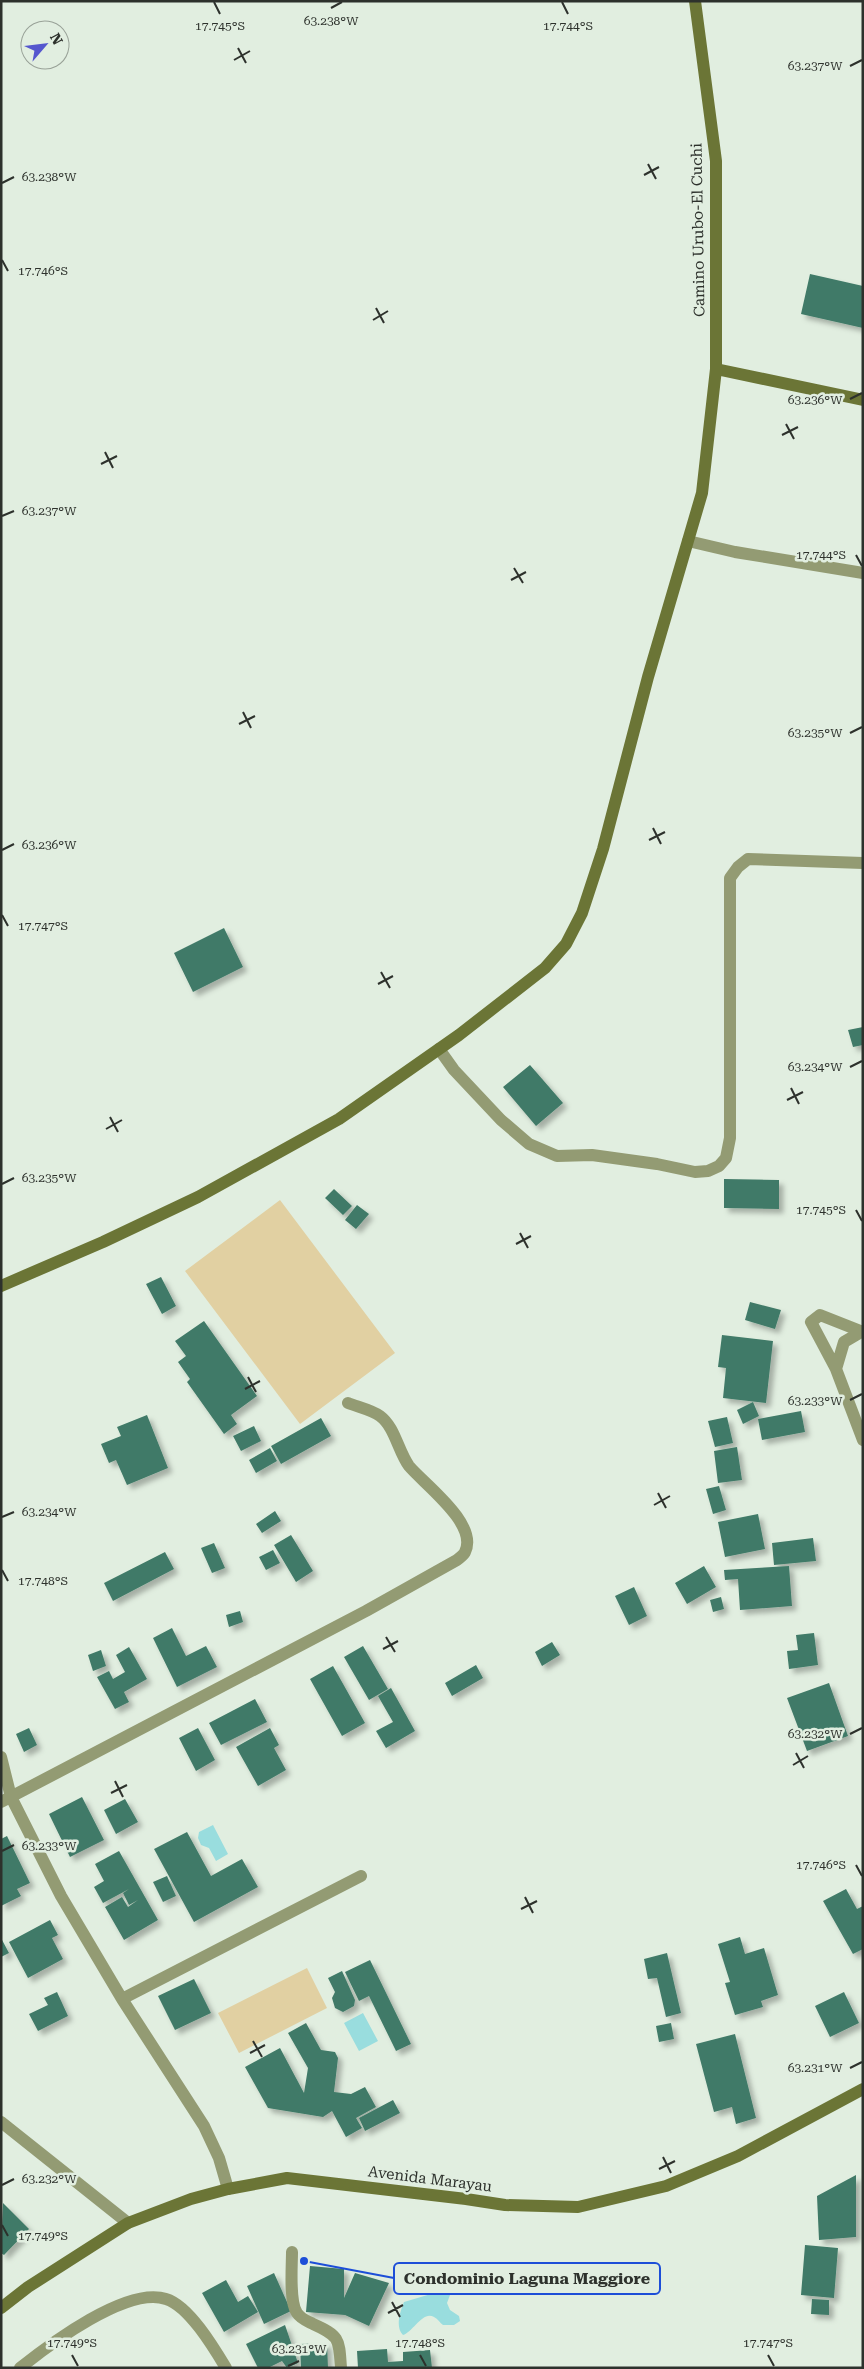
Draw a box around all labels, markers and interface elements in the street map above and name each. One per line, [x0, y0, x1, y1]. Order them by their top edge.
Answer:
text: 63.238°W [304, 14, 359, 28]
text: 17.745°S [195, 19, 245, 33]
text: 17.744°S [543, 19, 593, 33]
north arrow [20, 20, 70, 70]
text: N [47, 30, 66, 48]
text: 63.237°W [788, 59, 843, 73]
street label: Camino Urubo-El Cuchi [687, 143, 709, 317]
text: 63.238°W [22, 170, 77, 184]
text: 17.746°S [18, 264, 68, 278]
text: 63.236°W [788, 393, 843, 407]
text: 63.237°W [22, 504, 77, 518]
text: 17.744°S [796, 548, 846, 562]
text: 63.235°W [788, 726, 843, 740]
text: 63.236°W [22, 838, 77, 852]
text: 17.747°S [18, 919, 68, 933]
text: 63.234°W [788, 1060, 843, 1074]
text: 63.235°W [22, 1171, 77, 1185]
text: 17.745°S [796, 1203, 846, 1217]
text: 63.233°W [788, 1394, 843, 1408]
text: 63.234°W [22, 1505, 77, 1519]
text: 17.748°S [18, 1574, 68, 1588]
text: 63.232°W [788, 1727, 843, 1741]
text: 63.233°W [22, 1839, 77, 1853]
text: 17.746°S [796, 1858, 846, 1872]
text: 63.231°W [788, 2061, 843, 2075]
street label: Avenida Marayau [367, 2162, 494, 2196]
text: 63.232°W [22, 2172, 77, 2186]
text: 17.749°S [18, 2229, 68, 2243]
callout: Condominio Laguna Maggiore [394, 2263, 660, 2294]
text: Condominio Laguna Maggiore [404, 2269, 650, 2288]
text: 17.749°S [47, 2336, 97, 2350]
text: 17.748°S [395, 2336, 445, 2350]
text: 17.747°S [743, 2336, 793, 2350]
text: 63.231°W [272, 2342, 327, 2356]

